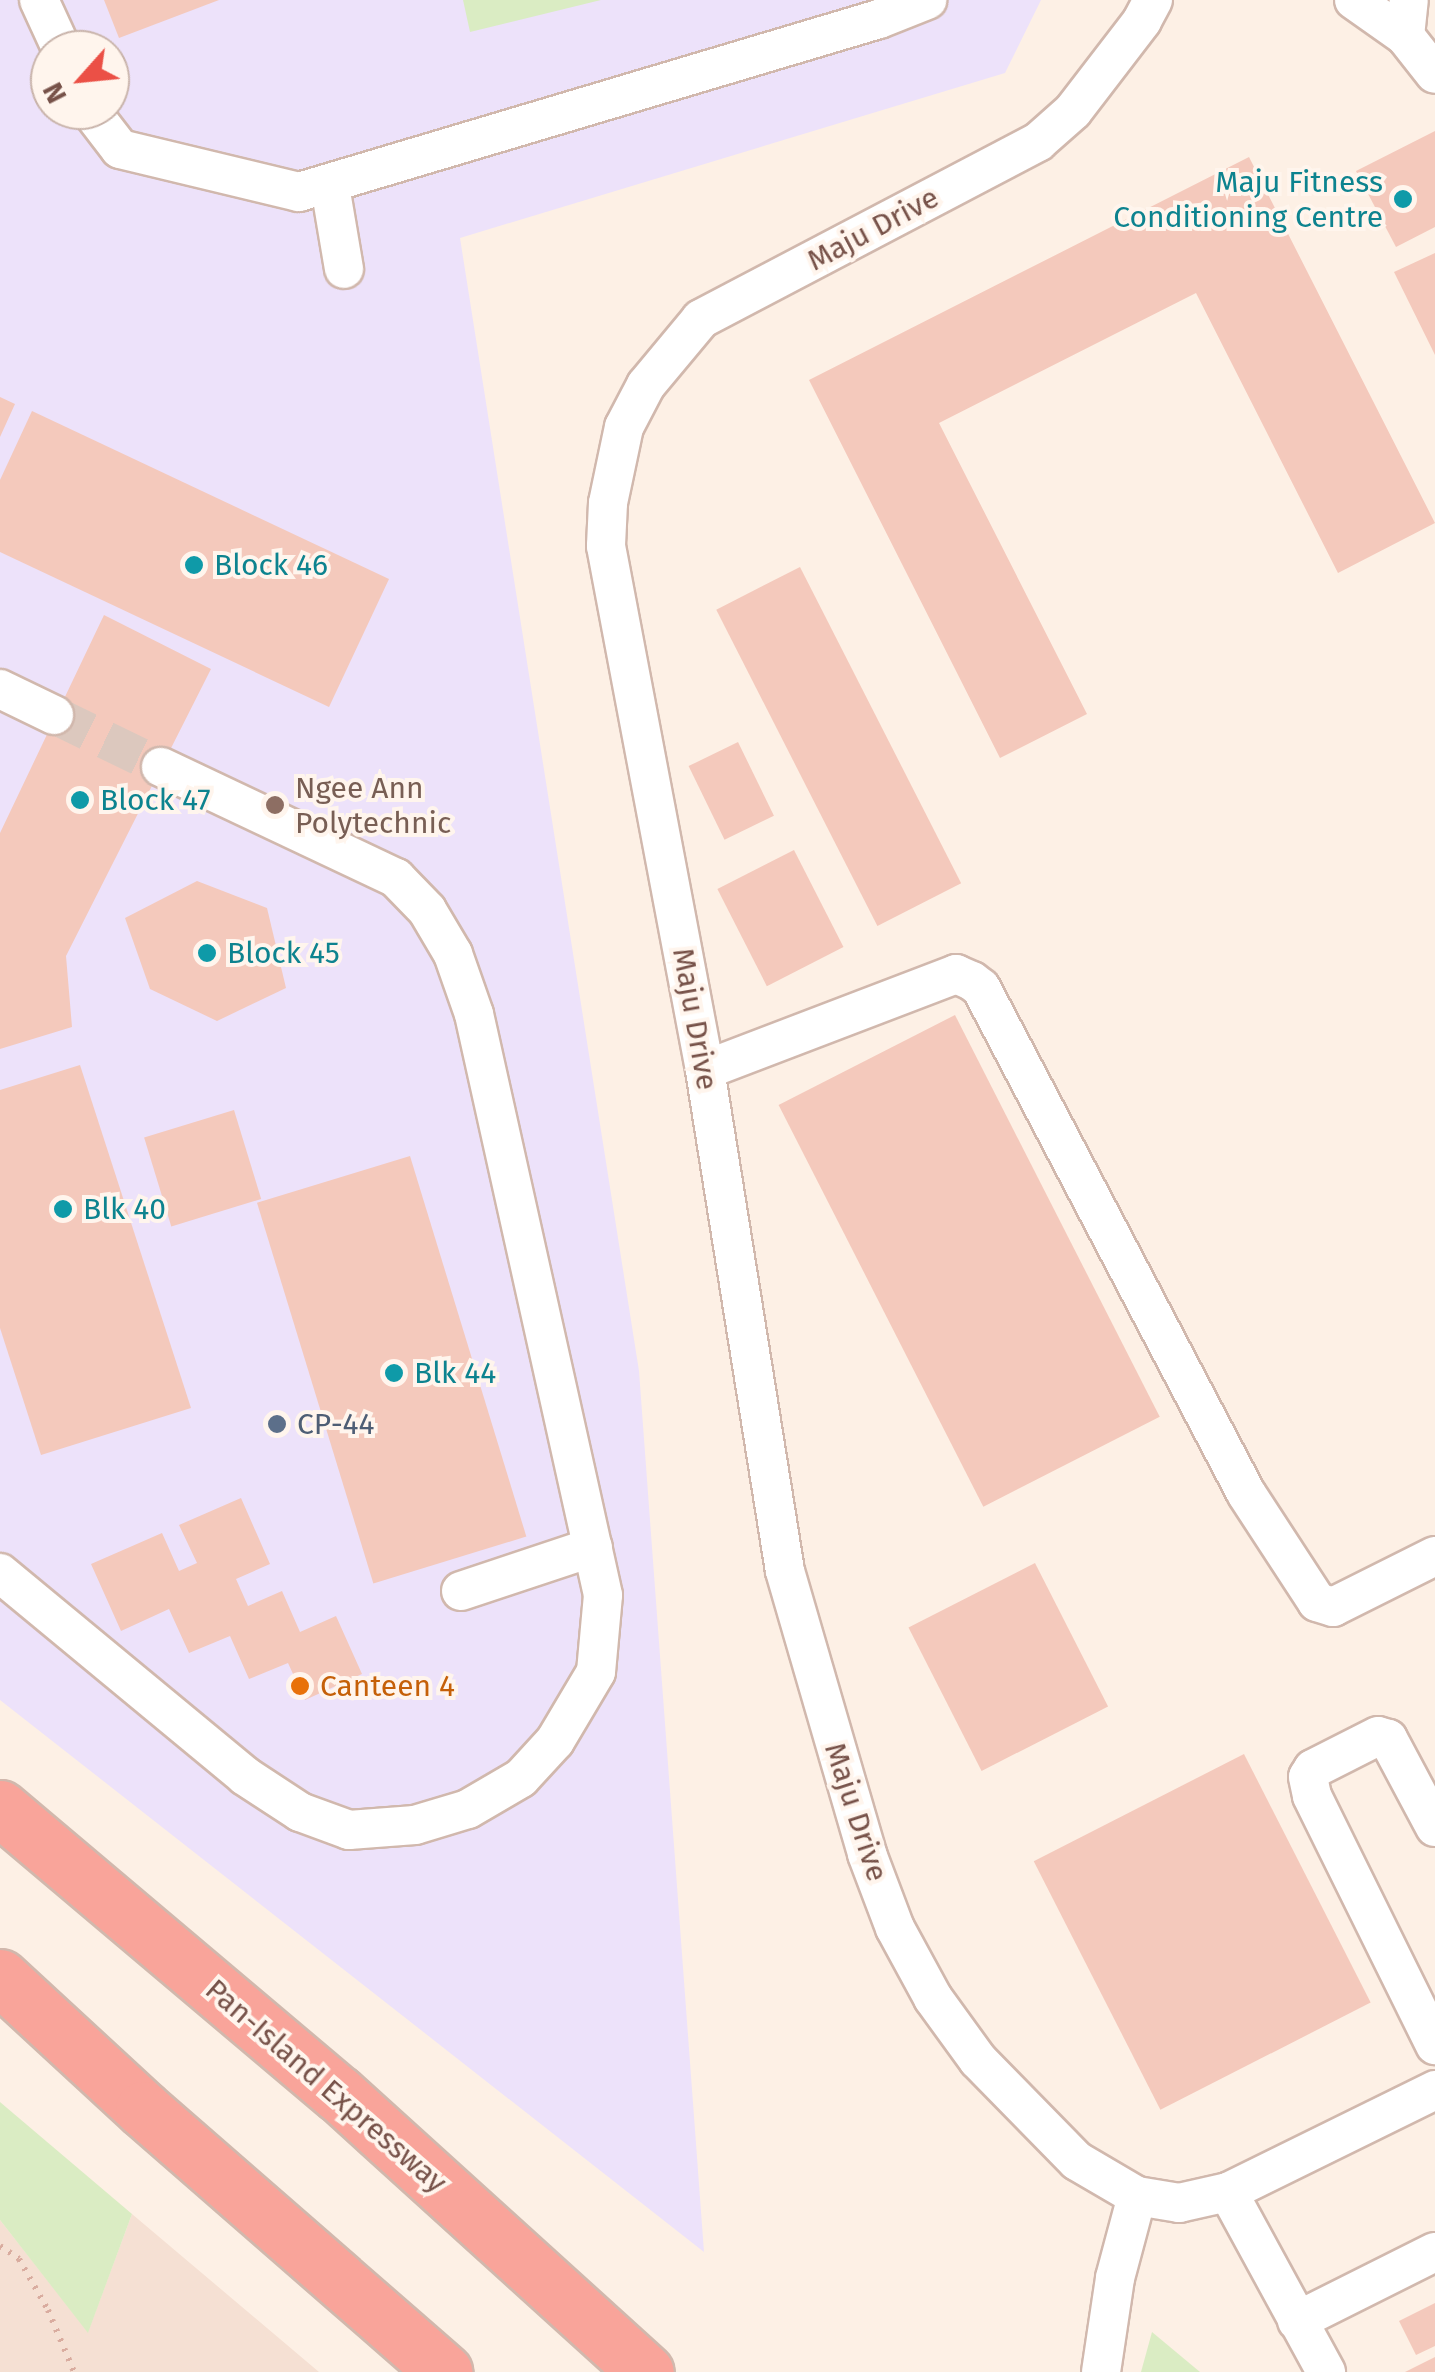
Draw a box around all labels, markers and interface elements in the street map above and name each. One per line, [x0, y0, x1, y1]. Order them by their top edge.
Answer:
north arrow [30, 30, 130, 130]
text: N [36, 77, 74, 109]
place label: Maju Fitness Conditioning Centre [1113, 164, 1383, 234]
street label: Maju Drive [801, 179, 945, 279]
marker: Maju Fitness Conditioning Centre [1392, 188, 1414, 210]
place label: Block 46 [214, 547, 328, 583]
marker: Block 46 [183, 554, 205, 576]
place label: Ngee Ann Polytechnic [295, 770, 451, 840]
place label: Block 47 [100, 782, 211, 818]
marker: Block 47 [69, 789, 91, 811]
marker: Ngee Ann Polytechnic [264, 794, 286, 816]
place label: Block 45 [227, 935, 340, 971]
marker: Block 45 [196, 942, 218, 964]
street label: Maju Drive [665, 945, 725, 1093]
place label: Blk 40 [83, 1191, 166, 1227]
marker: Blk 40 [52, 1198, 74, 1220]
place label: Blk 44 [414, 1355, 496, 1391]
marker: Blk 44 [383, 1362, 405, 1384]
place label: CP-44 [297, 1406, 374, 1442]
marker: CP-44 [266, 1413, 288, 1435]
place label: Canteen 4 [320, 1668, 455, 1704]
marker: Canteen 4 [289, 1675, 311, 1697]
street label: Maju Drive [817, 1738, 895, 1886]
street label: Pan-Island Expressway [198, 1971, 454, 2201]

